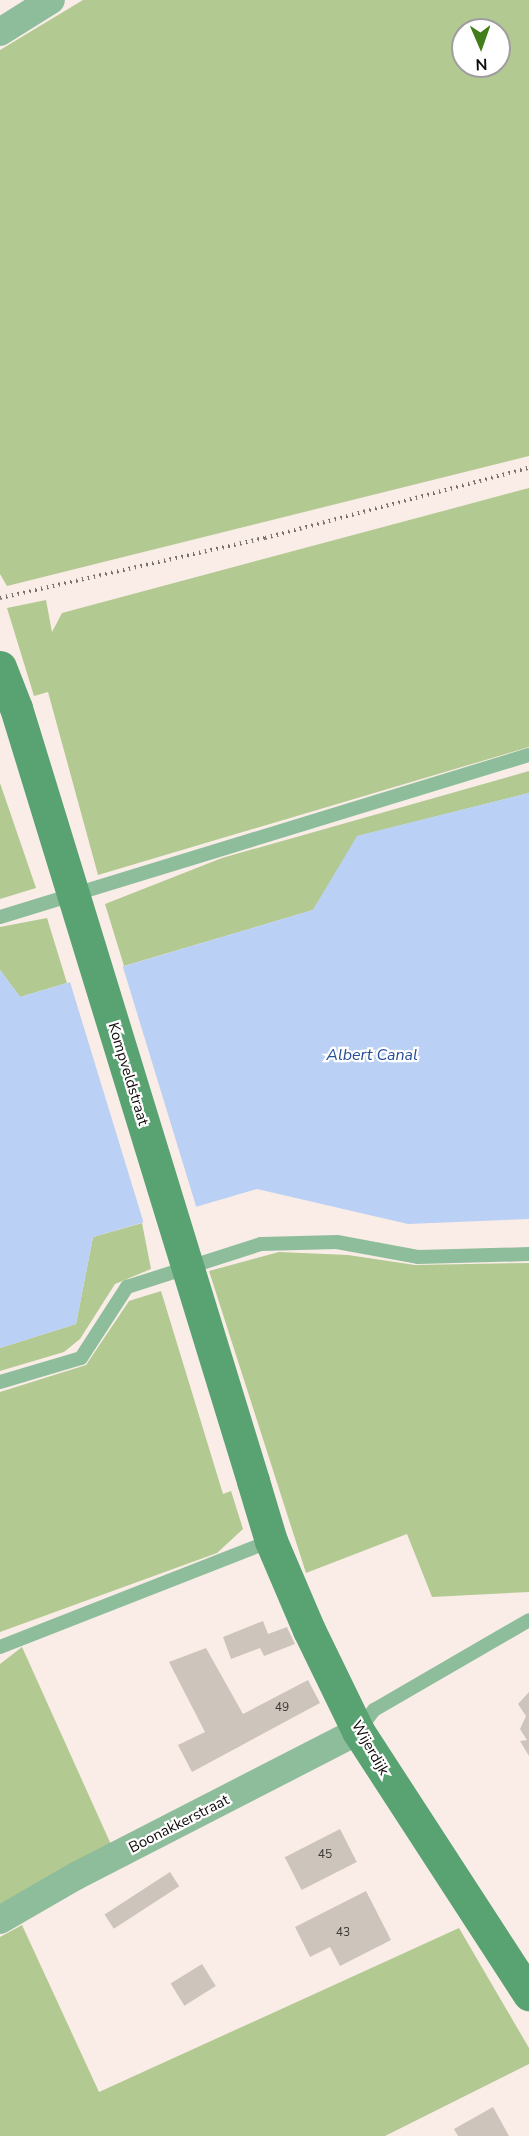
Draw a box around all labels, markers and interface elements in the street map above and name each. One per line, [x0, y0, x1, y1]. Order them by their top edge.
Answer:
north arrow [451, 18, 511, 78]
text: N [475, 53, 488, 75]
street label: Kompveldstraat [104, 1020, 152, 1128]
water label: Albert Canal [326, 1045, 418, 1065]
house number: 49 [275, 1701, 289, 1715]
street label: Wijerdijk [347, 1717, 393, 1779]
street label: Boonakkerstraat [126, 1791, 232, 1857]
house number: 45 [318, 1848, 332, 1862]
house number: 43 [336, 1926, 350, 1940]

